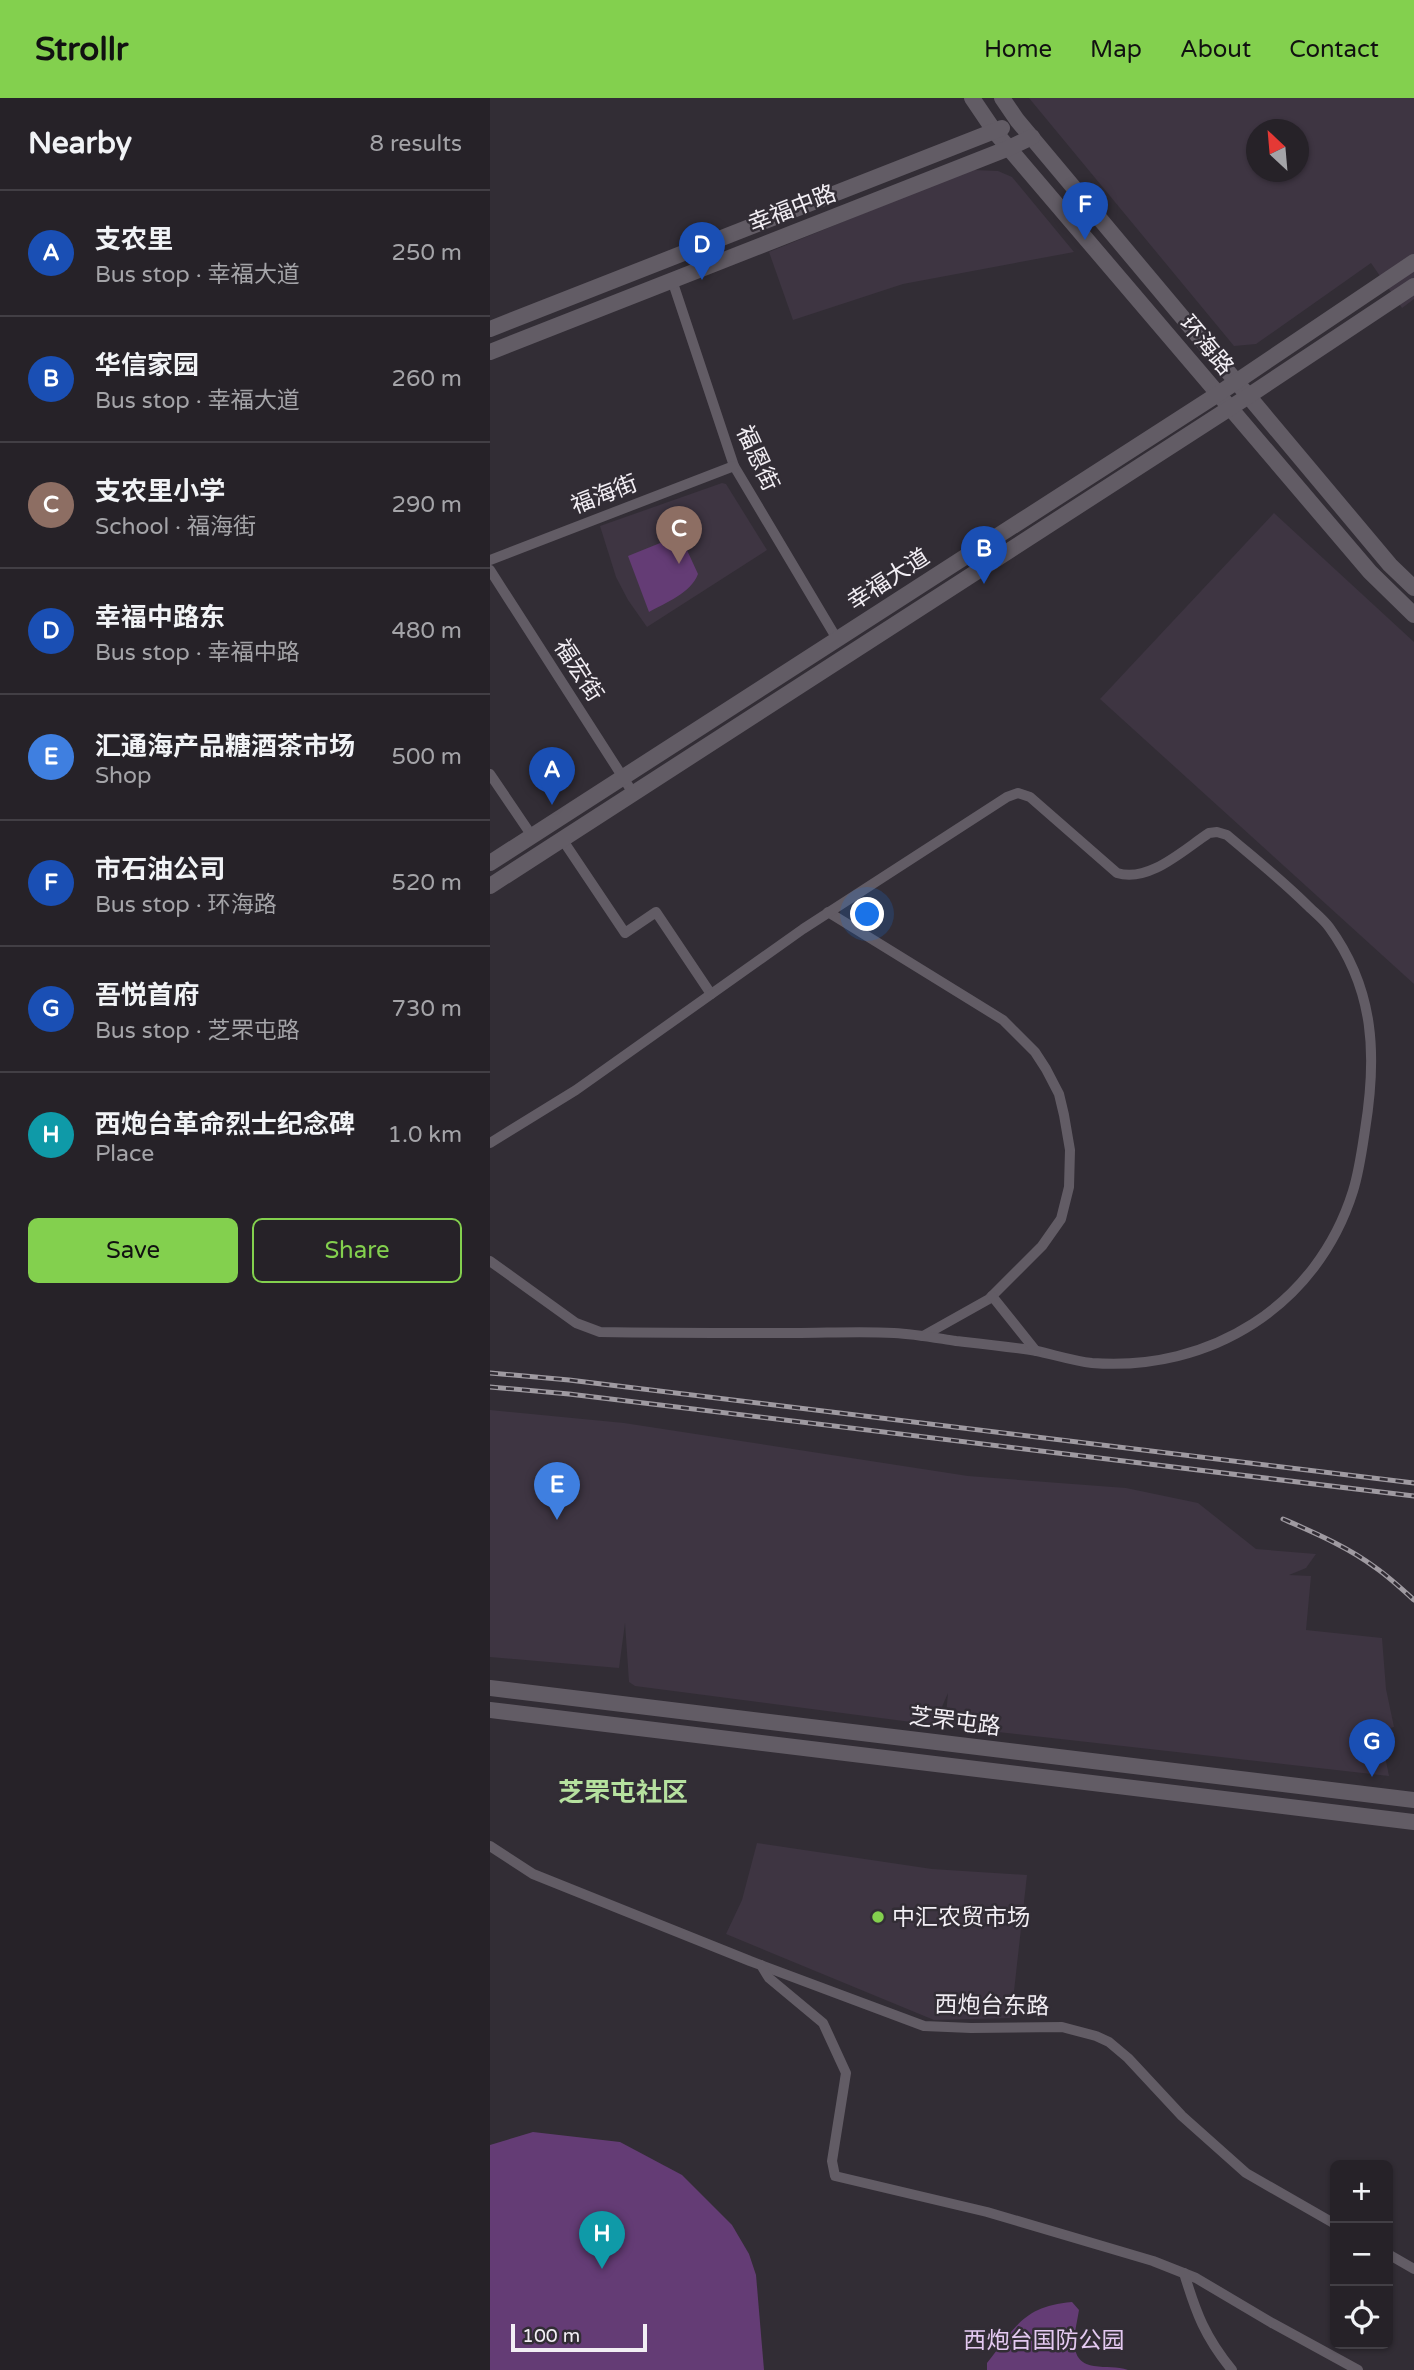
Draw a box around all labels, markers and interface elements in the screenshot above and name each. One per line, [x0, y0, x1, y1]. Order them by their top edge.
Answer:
text: Strollr [35, 30, 129, 69]
text: Home [984, 35, 1052, 64]
text: Map [1090, 35, 1142, 64]
text: About [1180, 35, 1251, 64]
text: Contact [1289, 35, 1379, 64]
north arrow [1246, 119, 1309, 182]
text: Nearby [28, 125, 132, 162]
text: 8 results [369, 130, 462, 158]
street label: 幸福中路 [744, 179, 840, 238]
pin: F [1062, 182, 1108, 240]
pin: D [679, 222, 725, 280]
text: 支农里 [95, 224, 173, 255]
text: A [42, 239, 60, 267]
text: 250 m [392, 239, 462, 267]
text: Bus stop · 幸福大道 [95, 261, 300, 289]
street label: 环海路 [1173, 310, 1239, 381]
text: 华信家园 [95, 350, 199, 381]
text: B [43, 365, 59, 393]
text: 260 m [392, 365, 462, 393]
text: Bus stop · 幸福大道 [95, 387, 300, 415]
street label: 福恩街 [730, 421, 784, 496]
street label: 福海街 [567, 469, 642, 520]
text: 支农里小学 [95, 476, 225, 507]
text: C [43, 491, 59, 519]
text: 290 m [392, 491, 462, 519]
pin: C [656, 506, 702, 564]
text: School · 福海街 [95, 513, 256, 541]
pin: B [961, 526, 1007, 584]
street label: 幸福大道 [842, 543, 935, 617]
text: 幸福中路东 [95, 602, 225, 633]
text: D [42, 617, 60, 645]
text: 480 m [392, 617, 462, 645]
street label: 福宏街 [548, 634, 609, 707]
text: Bus stop · 幸福中路 [95, 639, 300, 667]
text: 汇通海产品糖酒茶市场 [95, 731, 355, 762]
text: E [44, 743, 58, 771]
text: 500 m [392, 743, 462, 771]
pin: A [529, 747, 575, 805]
text: Shop [95, 762, 152, 790]
text: 市石油公司 [95, 854, 225, 885]
text: F [44, 869, 58, 897]
text: 520 m [392, 869, 462, 897]
text: Bus stop · 环海路 [95, 891, 277, 919]
your location [850, 897, 884, 931]
text: 吾悦首府 [95, 980, 199, 1011]
text: G [42, 995, 60, 1023]
text: 730 m [392, 995, 462, 1023]
text: Bus stop · 芝罘屯路 [95, 1017, 300, 1045]
text: 西炮台革命烈士纪念碑 [95, 1109, 355, 1140]
text: H [42, 1121, 60, 1149]
text: 1.0 km [388, 1121, 462, 1149]
text: Place [95, 1140, 154, 1168]
button: Save [28, 1218, 238, 1283]
button: Share [252, 1218, 462, 1283]
pin: E [534, 1462, 580, 1520]
street label: 芝罘屯路 [908, 1702, 1002, 1741]
pin: G [1349, 1719, 1395, 1777]
district label: 芝罘屯社区 [558, 1777, 688, 1808]
place label: 中汇农贸市场 [892, 1904, 1030, 1932]
marker: 中汇农贸市场 [870, 1909, 886, 1925]
street label: 西炮台东路 [934, 1991, 1050, 2021]
map controls [1330, 2160, 1393, 2349]
button: + [1330, 2160, 1393, 2223]
pin: H [579, 2211, 625, 2269]
button: − [1330, 2223, 1393, 2286]
button: locate [1330, 2286, 1393, 2349]
scale bar [511, 2321, 648, 2353]
text: 100 m [522, 2325, 580, 2347]
park label: 西炮台国防公园 [964, 2327, 1125, 2355]

